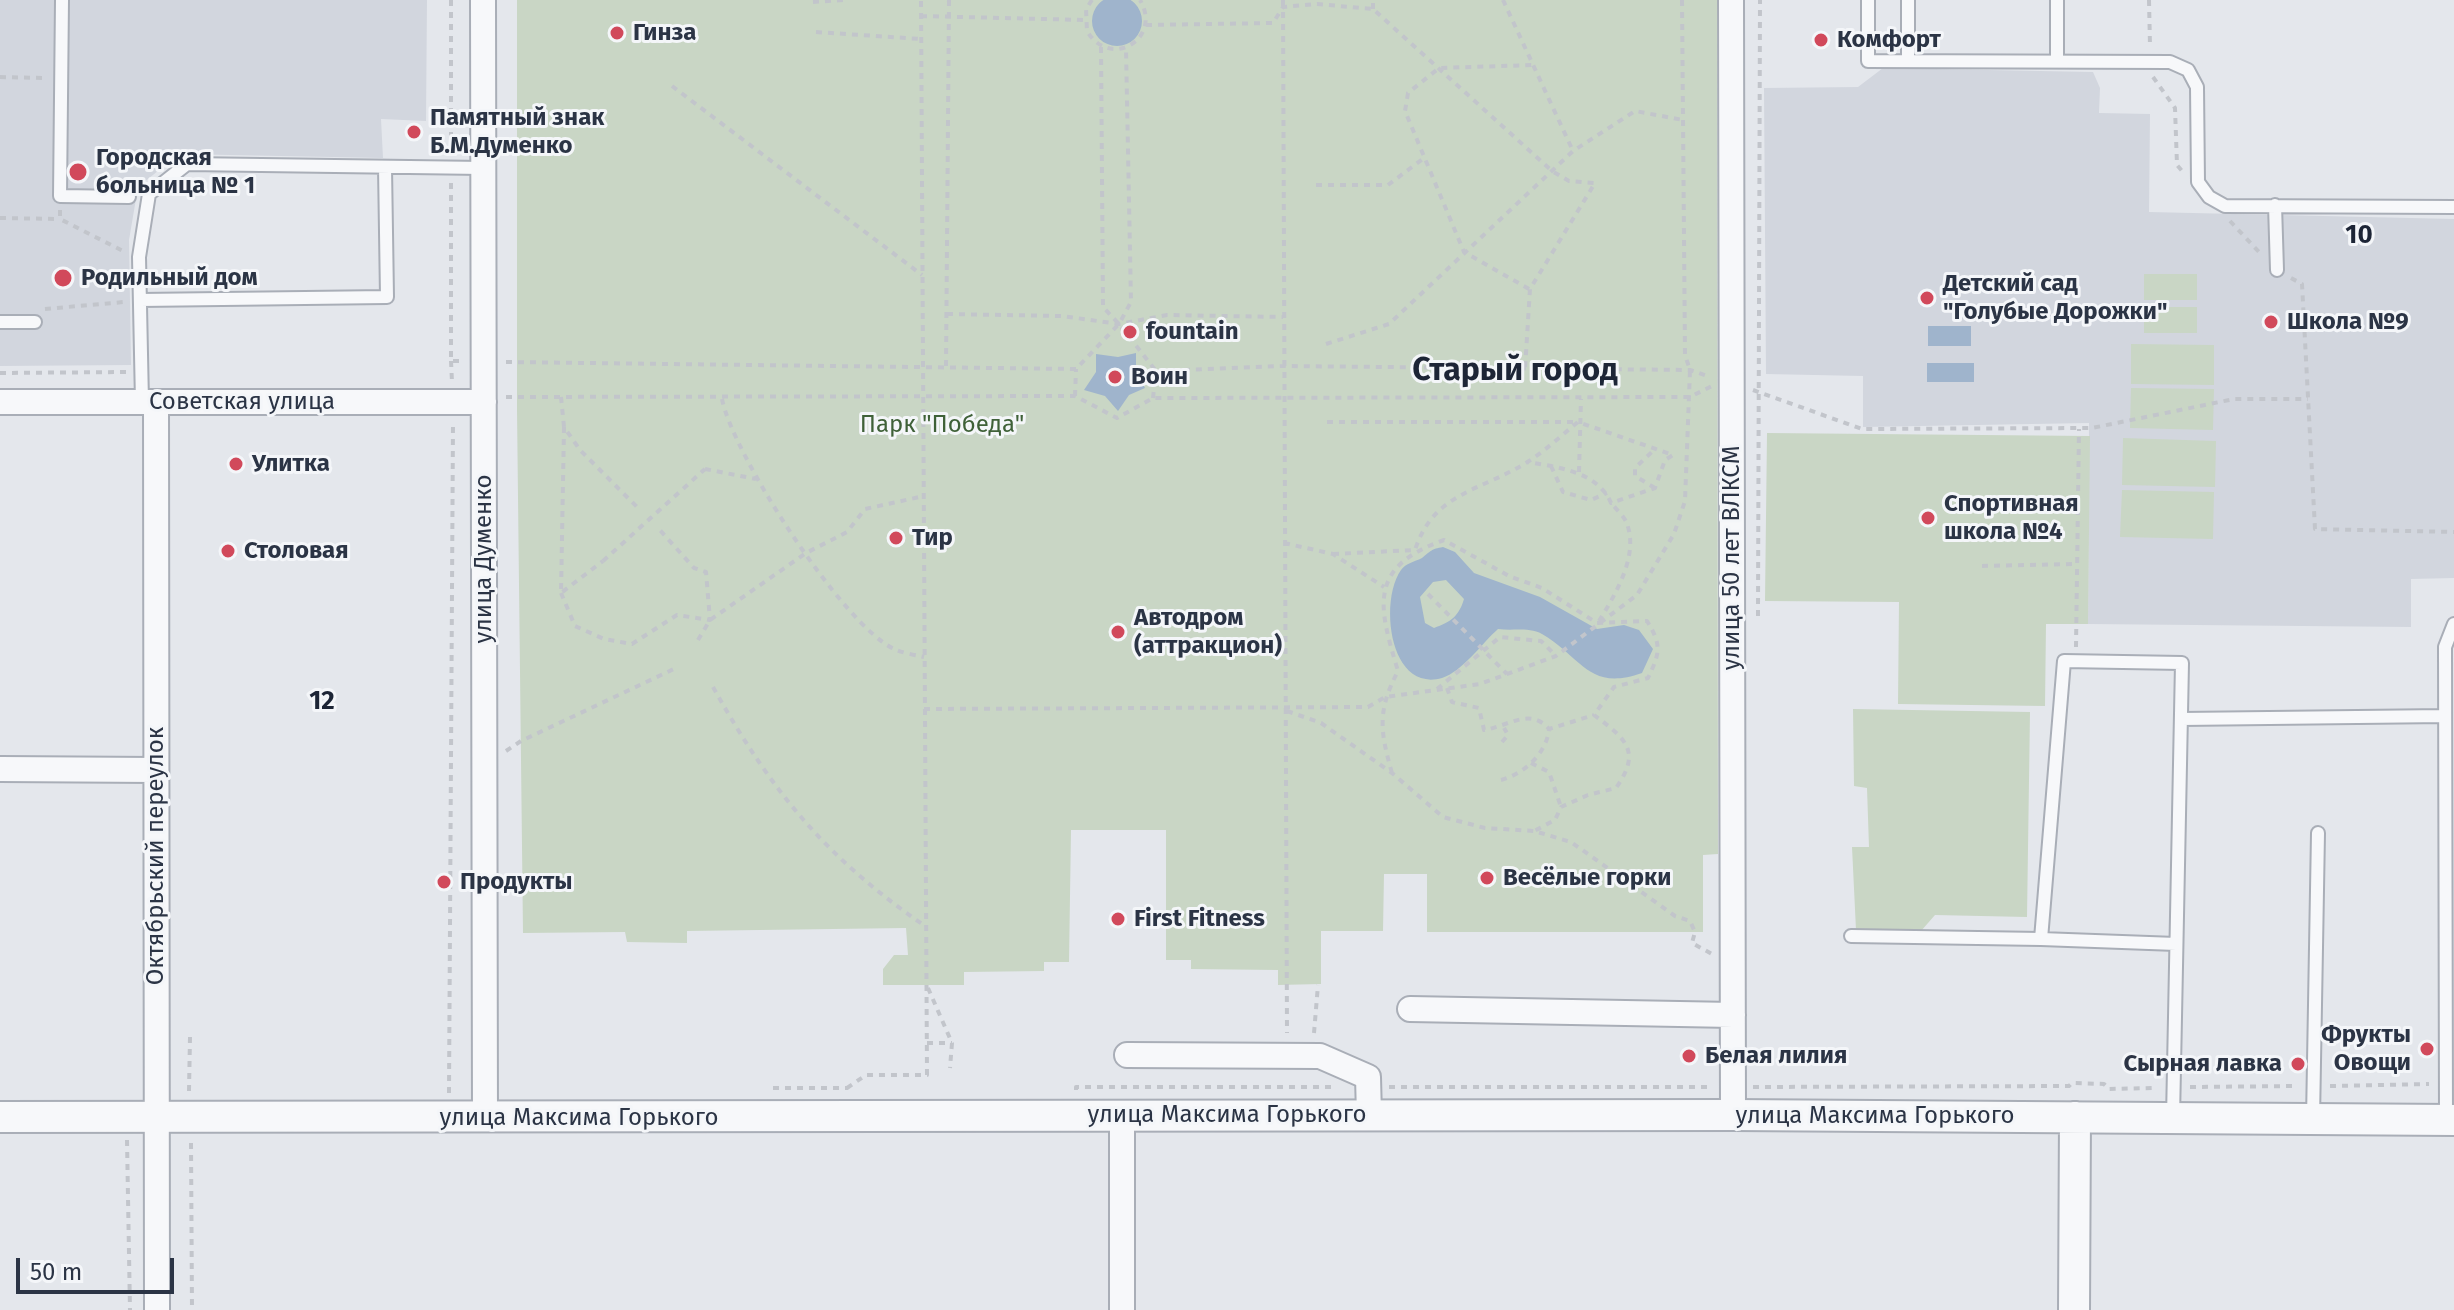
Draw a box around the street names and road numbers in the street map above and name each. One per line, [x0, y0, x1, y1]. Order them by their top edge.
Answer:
street label: Советская улица [149, 388, 335, 416]
street label: улица 50 лет ВЛКСМ [1718, 446, 1746, 670]
street label: улица Думенко [470, 474, 498, 644]
street label: Октябрьский переулок [142, 727, 170, 985]
street label: улица Максима Горького [1088, 1101, 1366, 1129]
street label: улица Максима Горького [1736, 1102, 2014, 1130]
street label: улица Максима Горького [440, 1104, 718, 1132]

